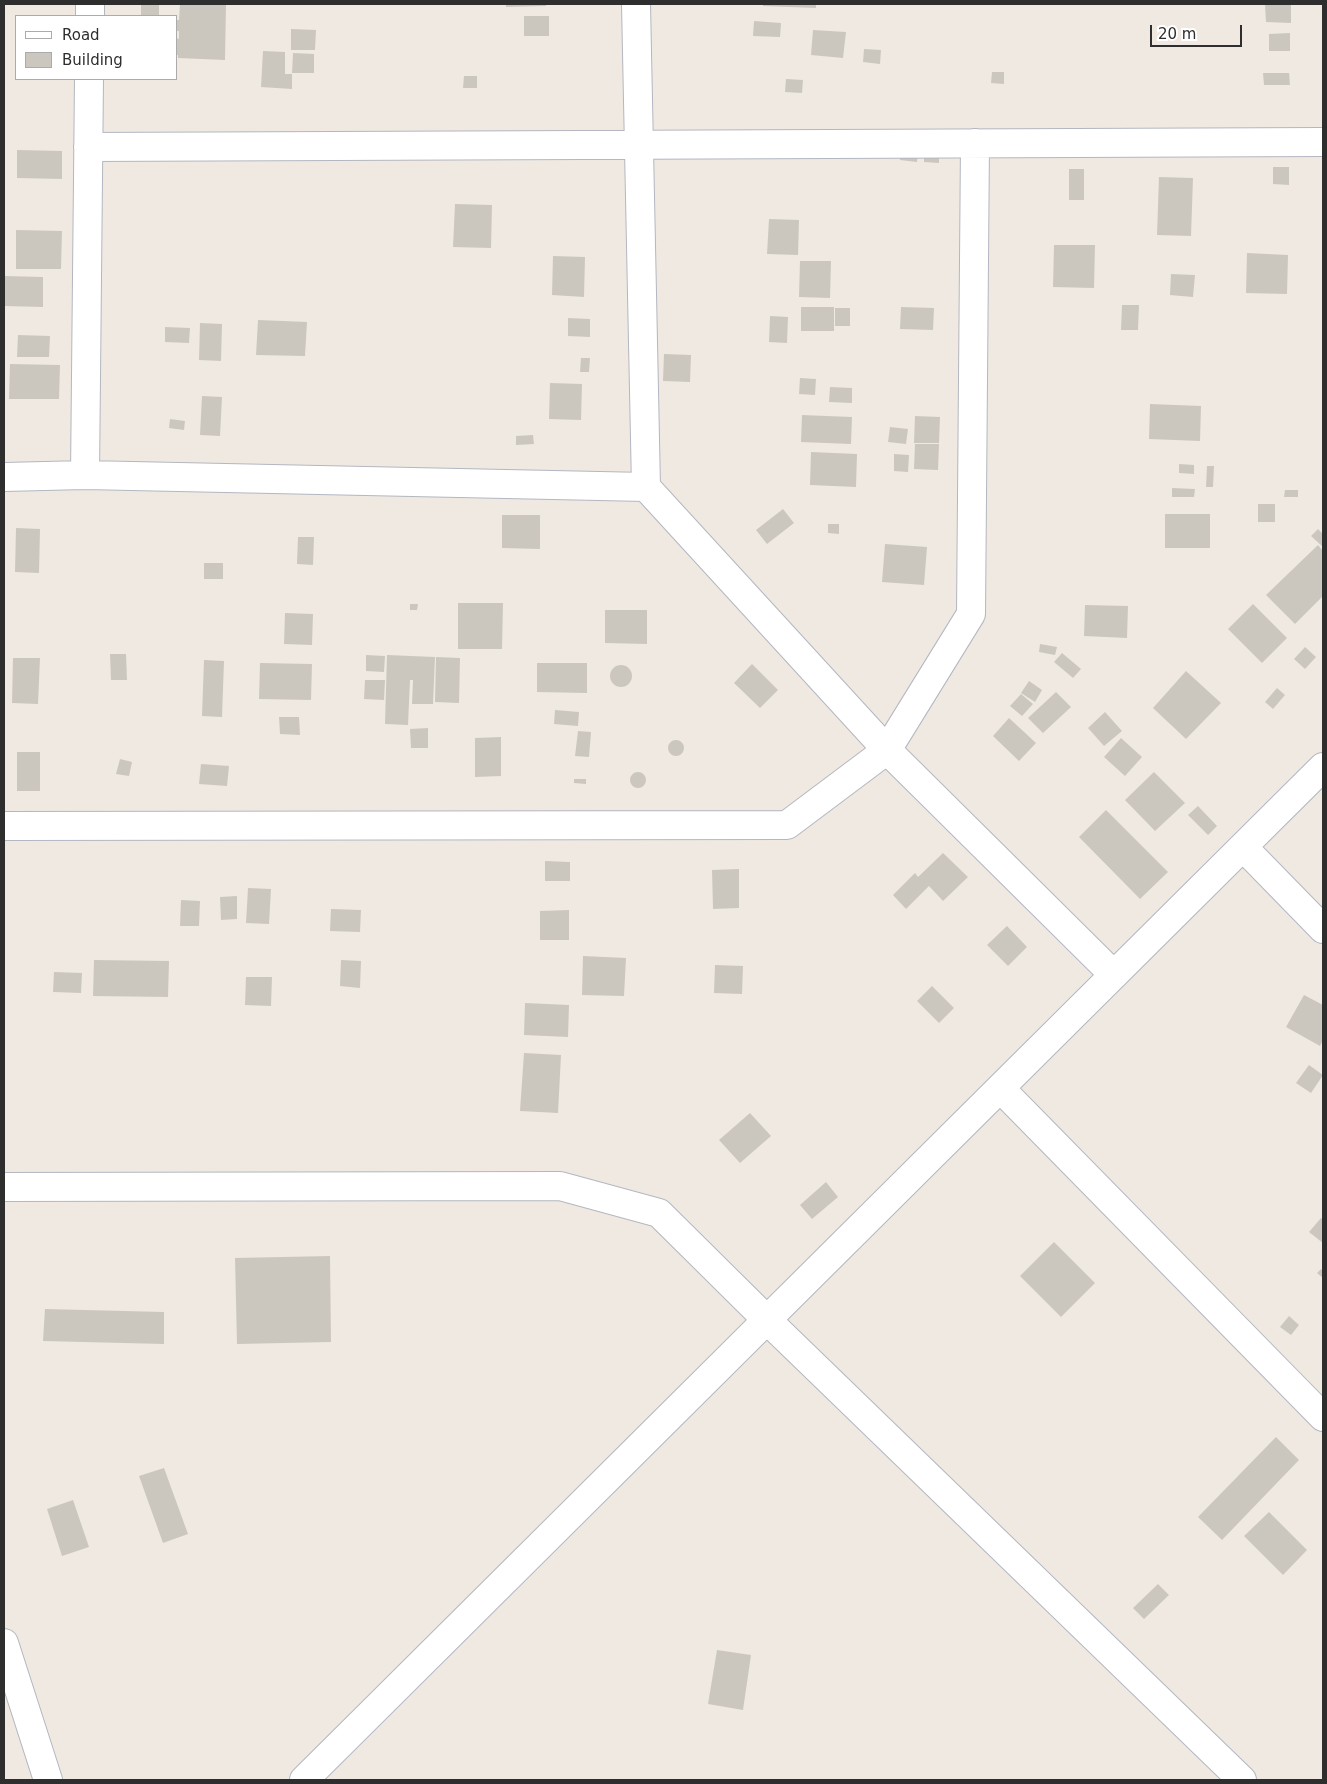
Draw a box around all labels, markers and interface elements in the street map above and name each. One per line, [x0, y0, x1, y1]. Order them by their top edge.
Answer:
legend [15, 15, 178, 80]
scale bar [1152, 15, 1244, 47]
text: 20 m [1158, 25, 1196, 43]
text: Road [62, 26, 100, 44]
text: Building [62, 51, 123, 69]

